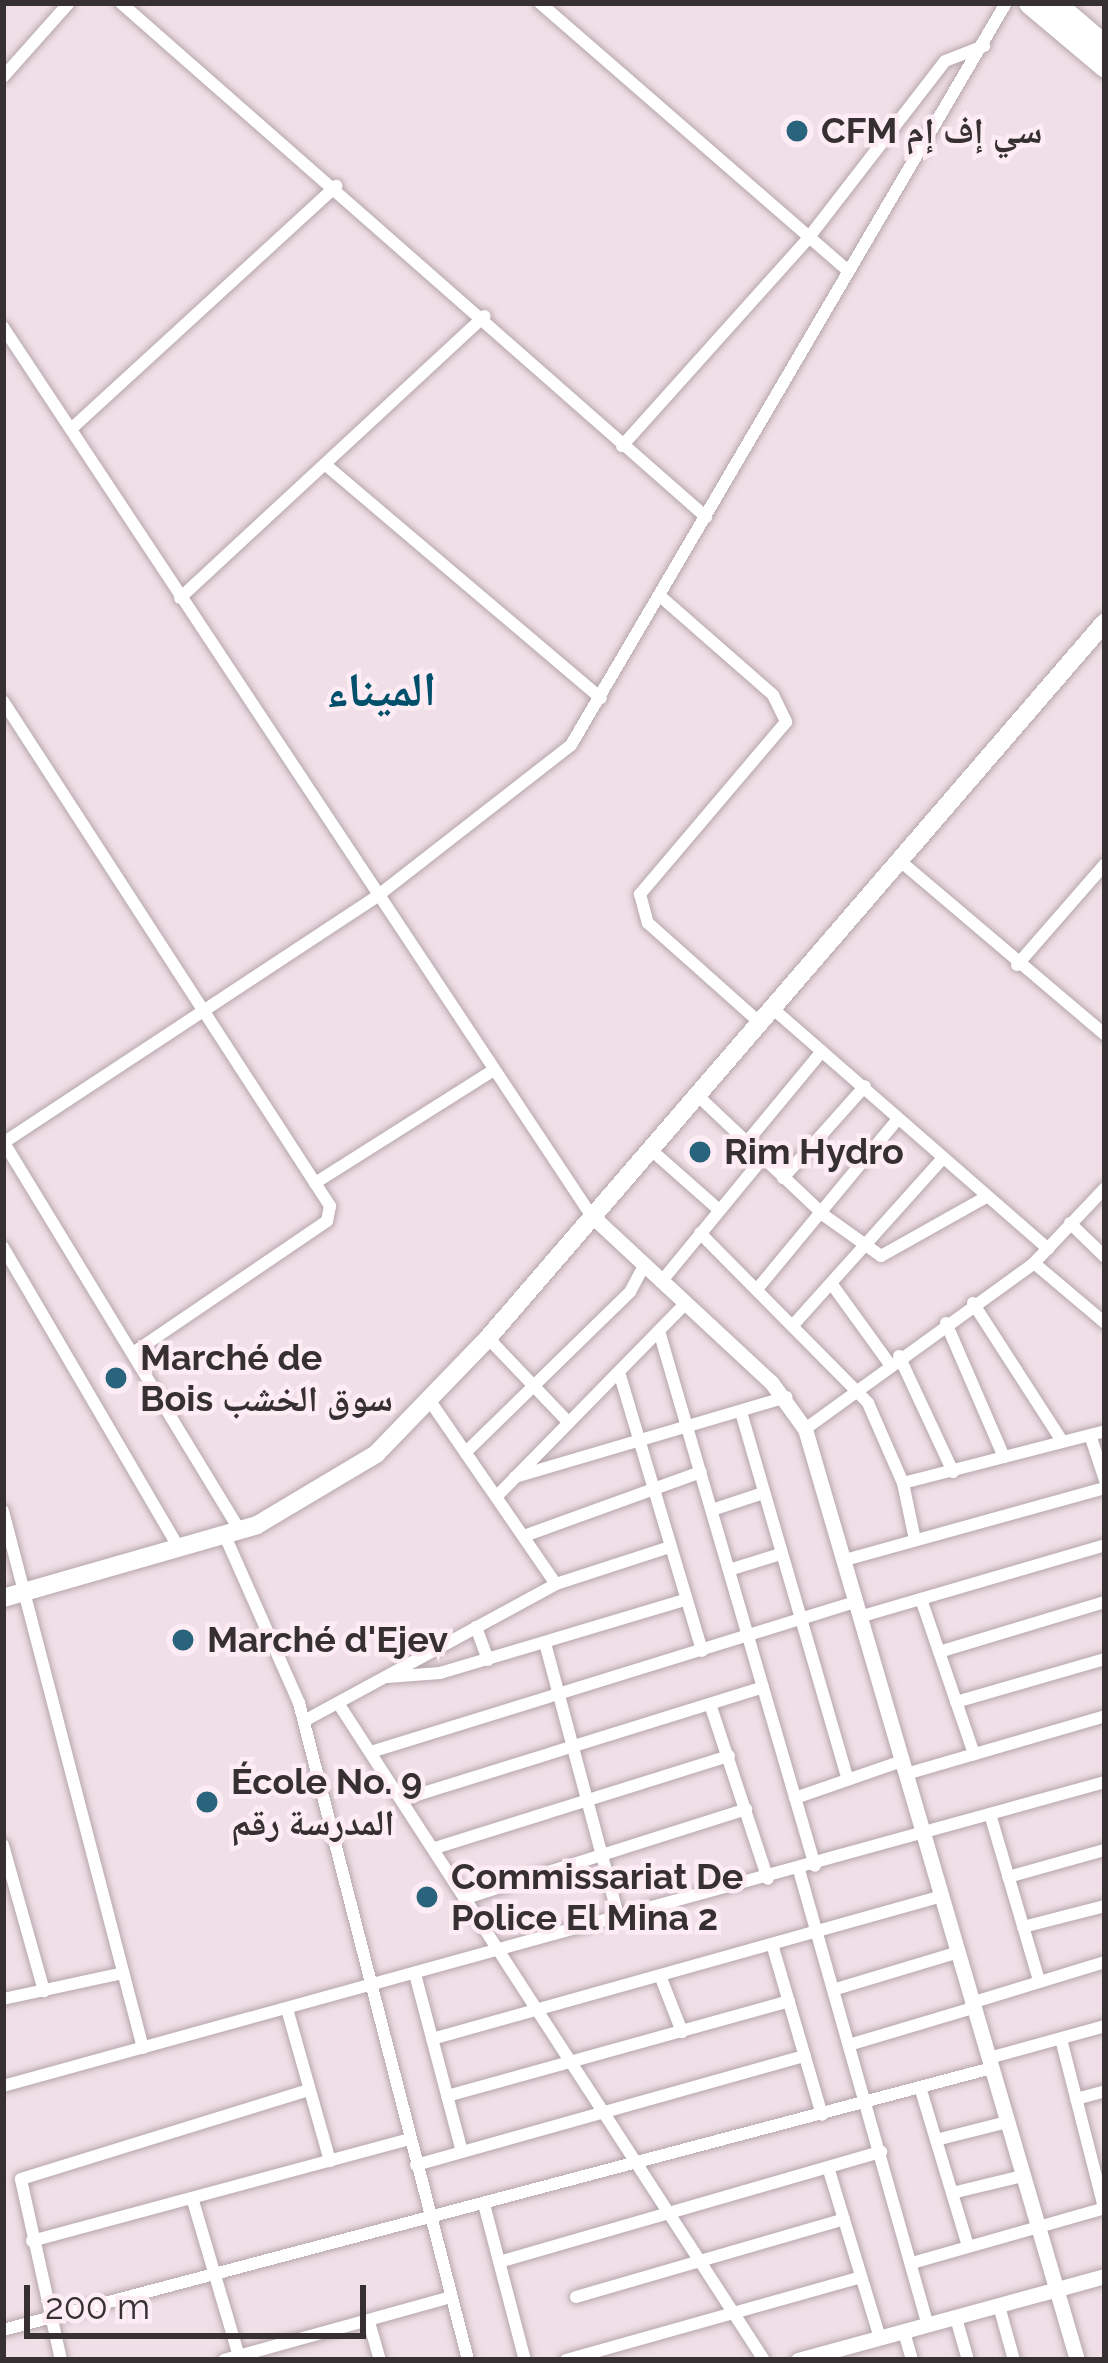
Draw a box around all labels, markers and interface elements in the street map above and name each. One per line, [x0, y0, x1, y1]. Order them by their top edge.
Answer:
place label: CFM سي إف إم [821, 109, 1043, 153]
marker: CFM سي إف إم [784, 118, 810, 144]
district label: الميناء [326, 661, 436, 719]
place label: Rim Hydro [724, 1130, 904, 1174]
marker: Rim Hydro [687, 1139, 713, 1165]
place label: Marché de Bois سوق الخشب [140, 1335, 393, 1420]
marker: Marché de Bois سوق الخشب [103, 1365, 129, 1391]
place label: Marché d'Ejev [207, 1618, 448, 1662]
marker: Marché d'Ejev [170, 1627, 196, 1653]
place label: École No. 9 المدرسة رقم [231, 1759, 422, 1844]
marker: École No. 9 المدرسة رقم [194, 1789, 220, 1815]
place label: Commissariat De Police El Mina 2 [451, 1854, 743, 1939]
marker: Commissariat De Police El Mina 2 [414, 1884, 440, 1910]
scale bar [30, 2261, 372, 2335]
text: 200 m [45, 2285, 150, 2327]

